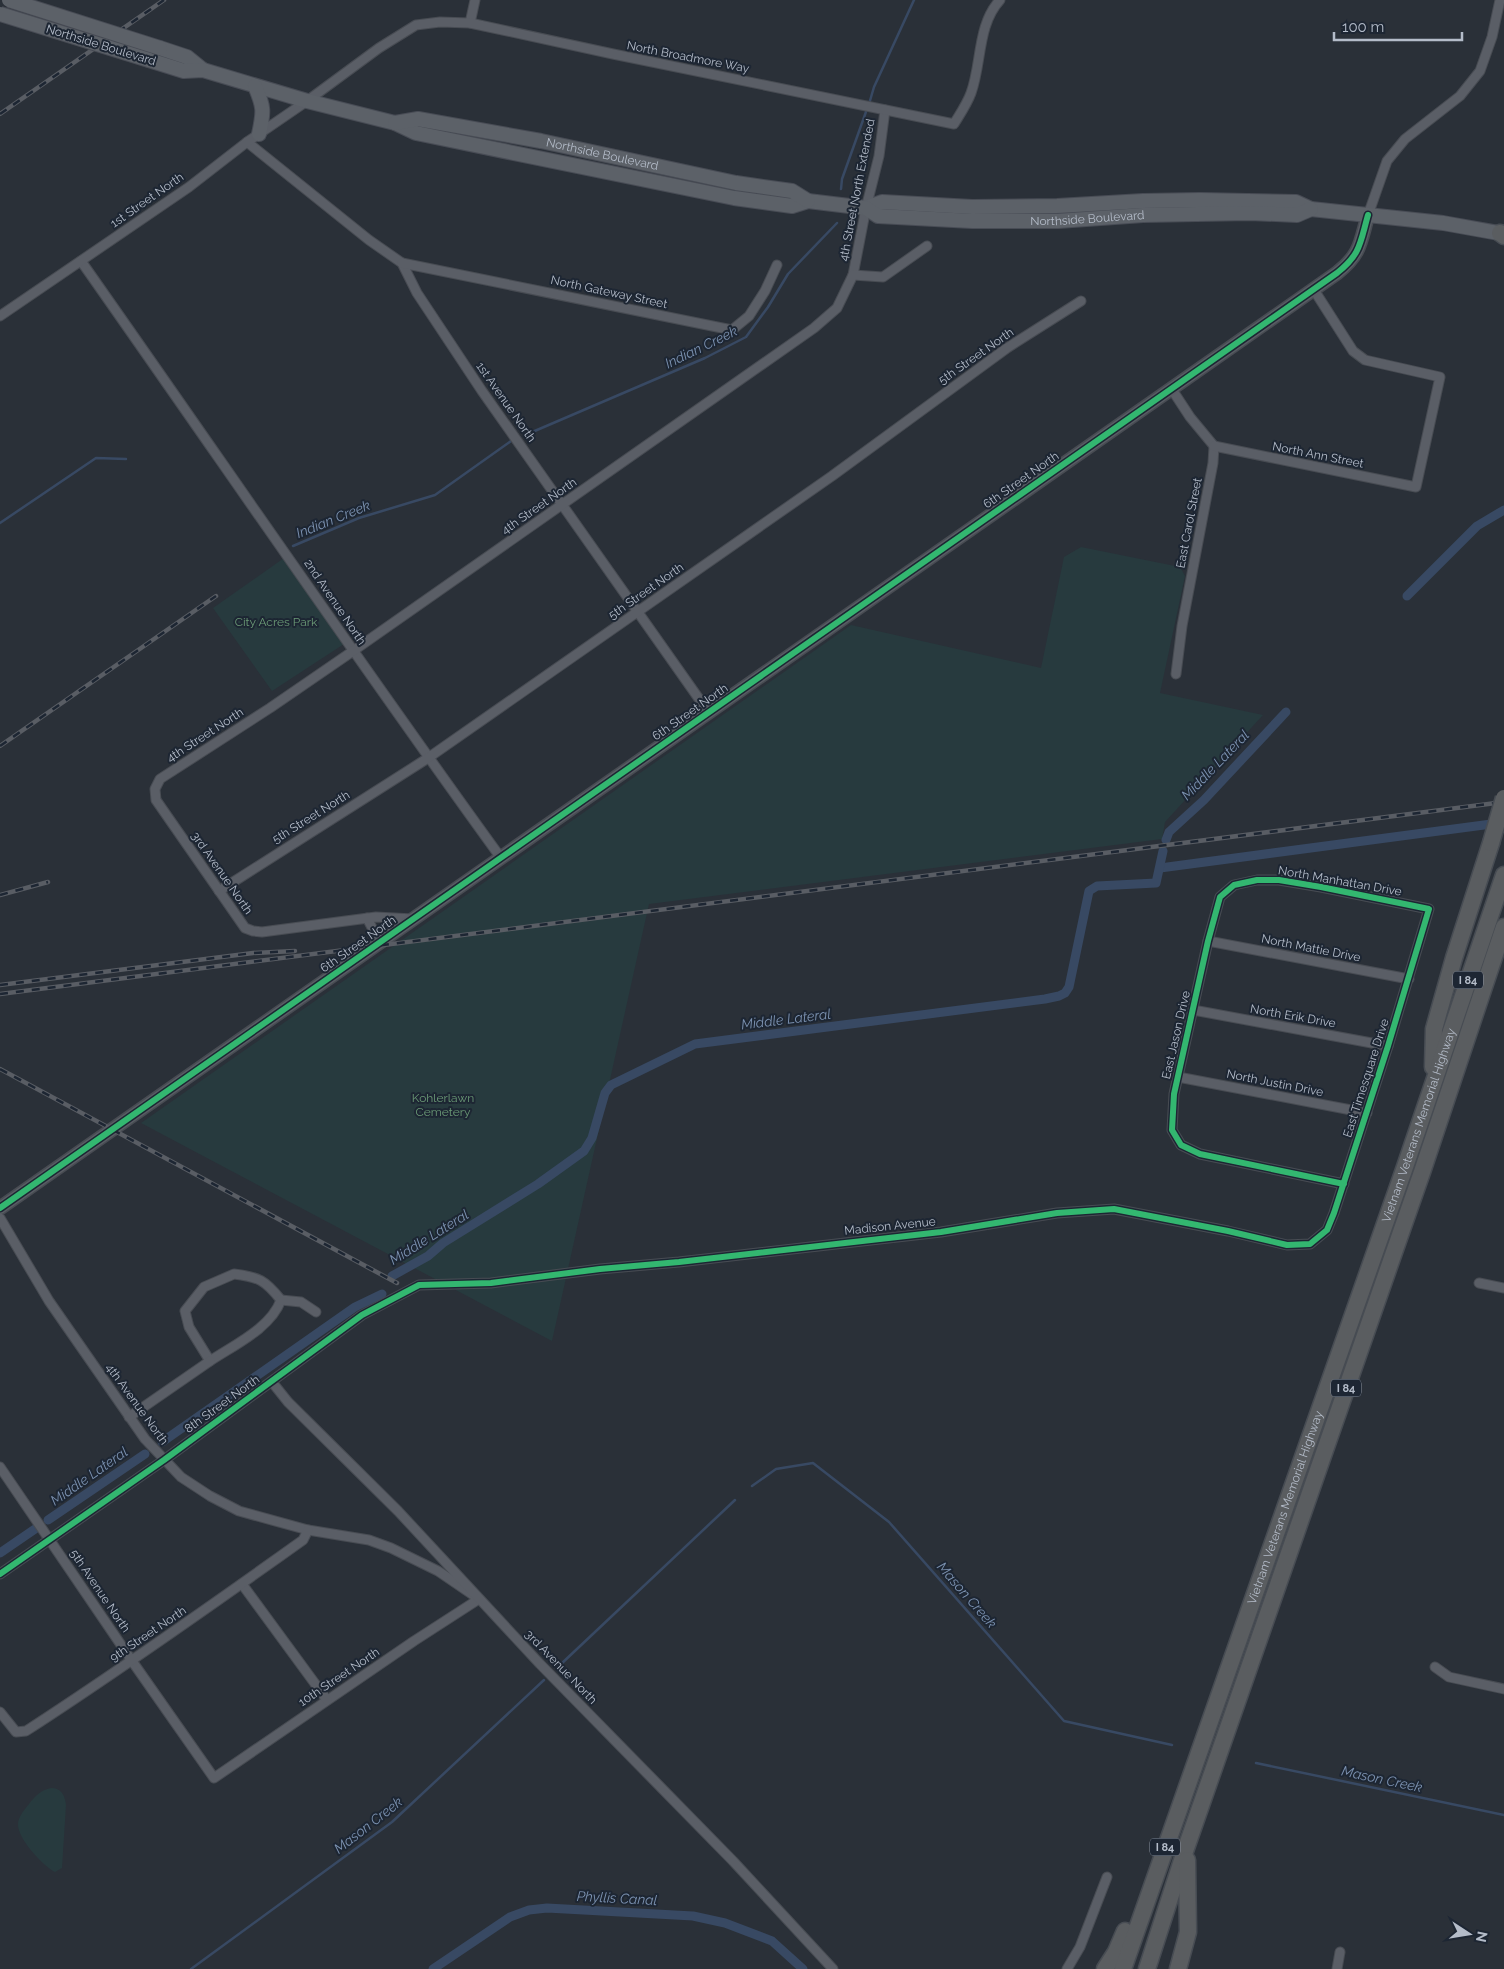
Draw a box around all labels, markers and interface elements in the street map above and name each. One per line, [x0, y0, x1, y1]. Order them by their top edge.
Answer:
scale bar [1334, 10, 1462, 42]
text: 100 m [1342, 18, 1384, 36]
street label: Northside Boulevard [44, 22, 158, 68]
street label: North Broadmore Way [626, 38, 751, 76]
street label: 4th Street North Extended [836, 118, 878, 262]
street label: Northside Boulevard [545, 135, 660, 173]
street label: 1st Street North [108, 170, 186, 230]
street label: Northside Boulevard [1030, 208, 1145, 228]
street label: North Gateway Street [549, 273, 669, 311]
water label: Indian Creek [662, 322, 740, 371]
street label: 5th Street North [936, 325, 1016, 387]
street label: 1st Avenue North [473, 359, 539, 445]
street label: North Ann Street [1271, 439, 1365, 471]
street label: 6th Street North [980, 449, 1062, 511]
street label: 4th Street North [499, 475, 579, 537]
street label: East Carol Street [1173, 477, 1205, 569]
water label: Indian Creek [294, 497, 373, 541]
street label: 2nd Avenue North [301, 557, 369, 647]
street label: 5th Street North [606, 560, 686, 622]
park label: City Acres Park [235, 615, 318, 629]
street label: 6th Street North [649, 681, 731, 743]
street label: 4th Street North [164, 705, 246, 765]
water label: Middle Lateral [1178, 727, 1252, 803]
street label: 5th Street North [270, 788, 352, 846]
street label: 3rd Avenue North [188, 829, 256, 917]
street label: North Manhattan Drive [1277, 863, 1403, 899]
street label: 6th Street North [317, 913, 399, 975]
street label: North Mattie Drive [1260, 931, 1362, 965]
road number: I 84 [1453, 972, 1483, 988]
street label: East Jason Drive [1159, 989, 1193, 1081]
street label: North Erik Drive [1249, 1002, 1337, 1030]
water label: Middle Lateral [740, 1006, 832, 1032]
street label: East Timesquare Drive [1340, 1017, 1392, 1139]
street label: Vietnam Veterans Memorial Highway [1379, 1026, 1459, 1224]
street label: North Justin Drive [1225, 1067, 1325, 1099]
park label: Kohlerlawn Cemetery [412, 1091, 474, 1119]
water label: Middle Lateral [386, 1206, 472, 1268]
street label: Madison Avenue [844, 1214, 936, 1238]
street label: 4th Avenue North [103, 1361, 171, 1447]
street label: 8th Street North [182, 1372, 262, 1436]
road number: I 84 [1331, 1380, 1361, 1396]
street label: Vietnam Veterans Memorial Highway [1245, 1409, 1326, 1606]
water label: Middle Lateral [47, 1443, 131, 1508]
street label: 5th Avenue North [67, 1547, 133, 1635]
water label: Mason Creek [934, 1559, 1000, 1632]
street label: 9th Street North [107, 1603, 189, 1665]
street label: 3rd Avenue North [522, 1627, 600, 1707]
street label: 10th Street North [296, 1645, 382, 1709]
water label: Mason Creek [1340, 1763, 1424, 1795]
water label: Mason Creek [331, 1793, 406, 1857]
road number: I 84 [1150, 1838, 1180, 1855]
water label: Phyllis Canal [576, 1888, 658, 1908]
north arrow [1444, 1909, 1494, 1959]
text: N [1473, 1930, 1491, 1944]

